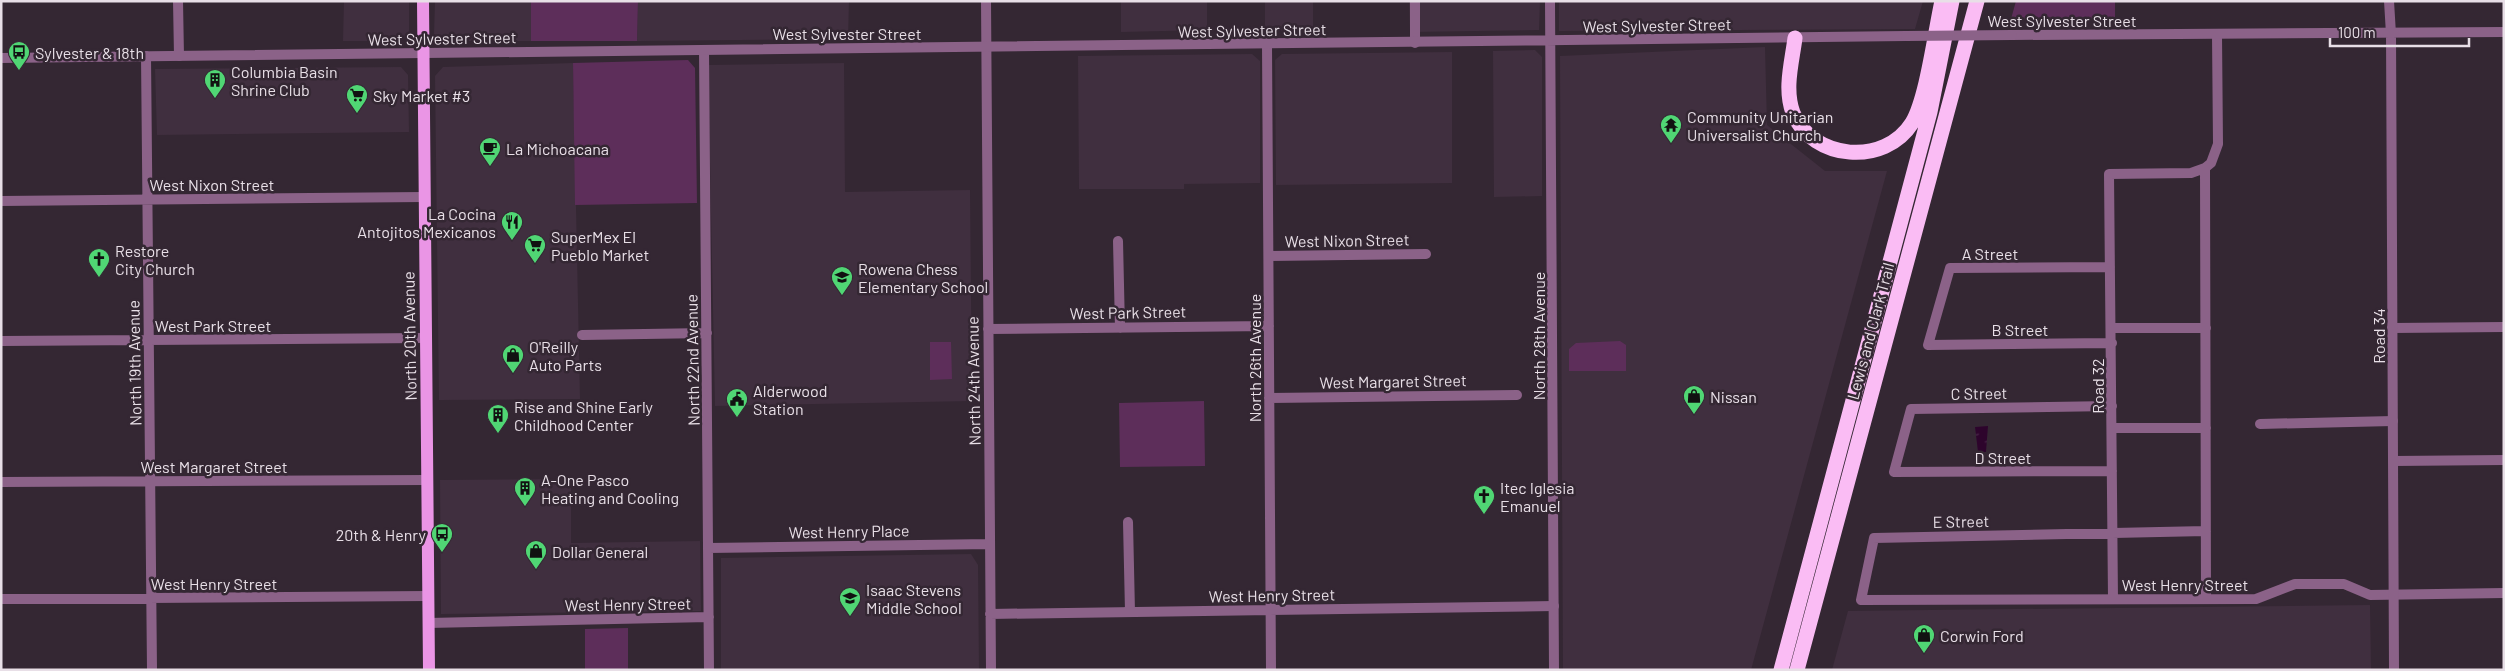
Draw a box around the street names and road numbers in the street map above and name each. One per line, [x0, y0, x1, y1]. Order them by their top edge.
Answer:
street label: West Sylvester Street [1988, 11, 2136, 30]
street label: West Sylvester Street [1582, 14, 1732, 36]
street label: West Sylvester Street [1177, 19, 1327, 41]
street label: West Sylvester Street [773, 24, 921, 43]
street label: West Sylvester Street [367, 27, 517, 49]
street label: West Nixon Street [150, 175, 274, 194]
street label: West Nixon Street [1284, 229, 1410, 251]
street label: A Street [1962, 244, 2018, 263]
street label: Lewis and Clark Trail [1843, 260, 1897, 402]
street label: North 20th Avenue [398, 271, 420, 401]
street label: North 28th Avenue [1529, 272, 1548, 400]
street label: North 22nd Avenue [681, 294, 703, 426]
street label: North 26th Avenue [1245, 294, 1264, 422]
street label: North 19th Avenue [123, 300, 145, 426]
street label: West Park Street [1069, 301, 1187, 323]
street label: Road 34 [2369, 308, 2388, 364]
street label: West Park Street [155, 316, 271, 335]
street label: North 24th Avenue [962, 316, 984, 446]
street label: B Street [1992, 320, 2048, 339]
street label: Road 32 [2088, 358, 2107, 414]
street label: West Margaret Street [1319, 370, 1467, 392]
street label: C Street [1951, 383, 2007, 403]
street label: D Street [1975, 448, 2031, 467]
street label: West Margaret Street [140, 457, 288, 476]
street label: E Street [1933, 511, 1989, 531]
street label: West Henry Place [788, 520, 910, 542]
street label: West Henry Street [151, 574, 277, 593]
street label: West Henry Street [2122, 575, 2248, 594]
street label: West Henry Street [1209, 584, 1335, 606]
street label: West Henry Street [565, 593, 691, 615]

